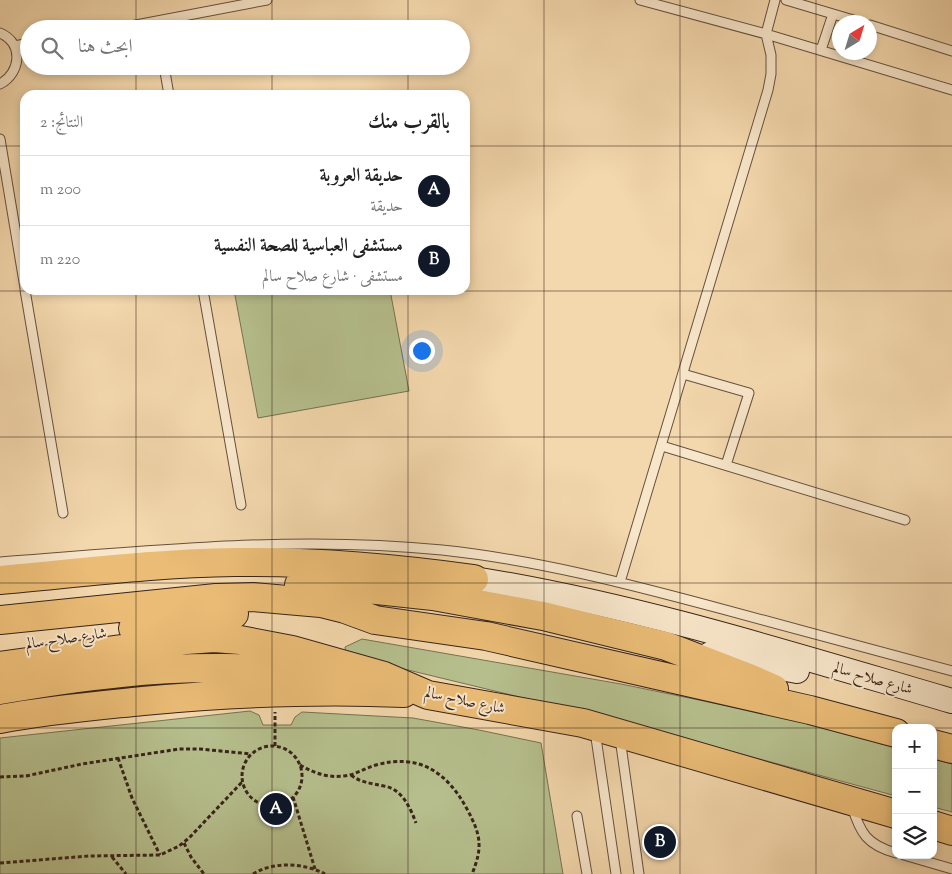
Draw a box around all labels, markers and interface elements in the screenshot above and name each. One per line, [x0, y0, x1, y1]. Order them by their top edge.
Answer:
north arrow [832, 15, 877, 60]
search box [20, 20, 470, 75]
icon: search [38, 34, 66, 62]
text: ابحث هنا [78, 34, 133, 61]
text: بالقرب منك [368, 108, 450, 138]
text: النتائج: 2 [40, 112, 83, 135]
text: حديقة العروبة [320, 163, 403, 190]
text: 200 m [40, 179, 81, 202]
text: A [428, 179, 441, 202]
text: حديقة [371, 196, 403, 219]
text: مستشفى العباسية للصحة النفسية [214, 233, 403, 260]
text: 220 m [40, 249, 80, 272]
text: B [429, 249, 439, 272]
text: مستشفى · شارع صلاح سالم [262, 266, 403, 289]
your location [409, 338, 435, 364]
street label: شارع صلاح سالم [24, 623, 108, 657]
street label: شارع صلاح سالم [830, 658, 915, 702]
street label: شارع صلاح سالم [422, 683, 507, 721]
map controls [892, 724, 937, 859]
button: + [892, 724, 937, 769]
button: − [892, 769, 937, 814]
pin: A [260, 790, 292, 828]
button: layers [892, 814, 937, 859]
pin: B [644, 823, 676, 861]

